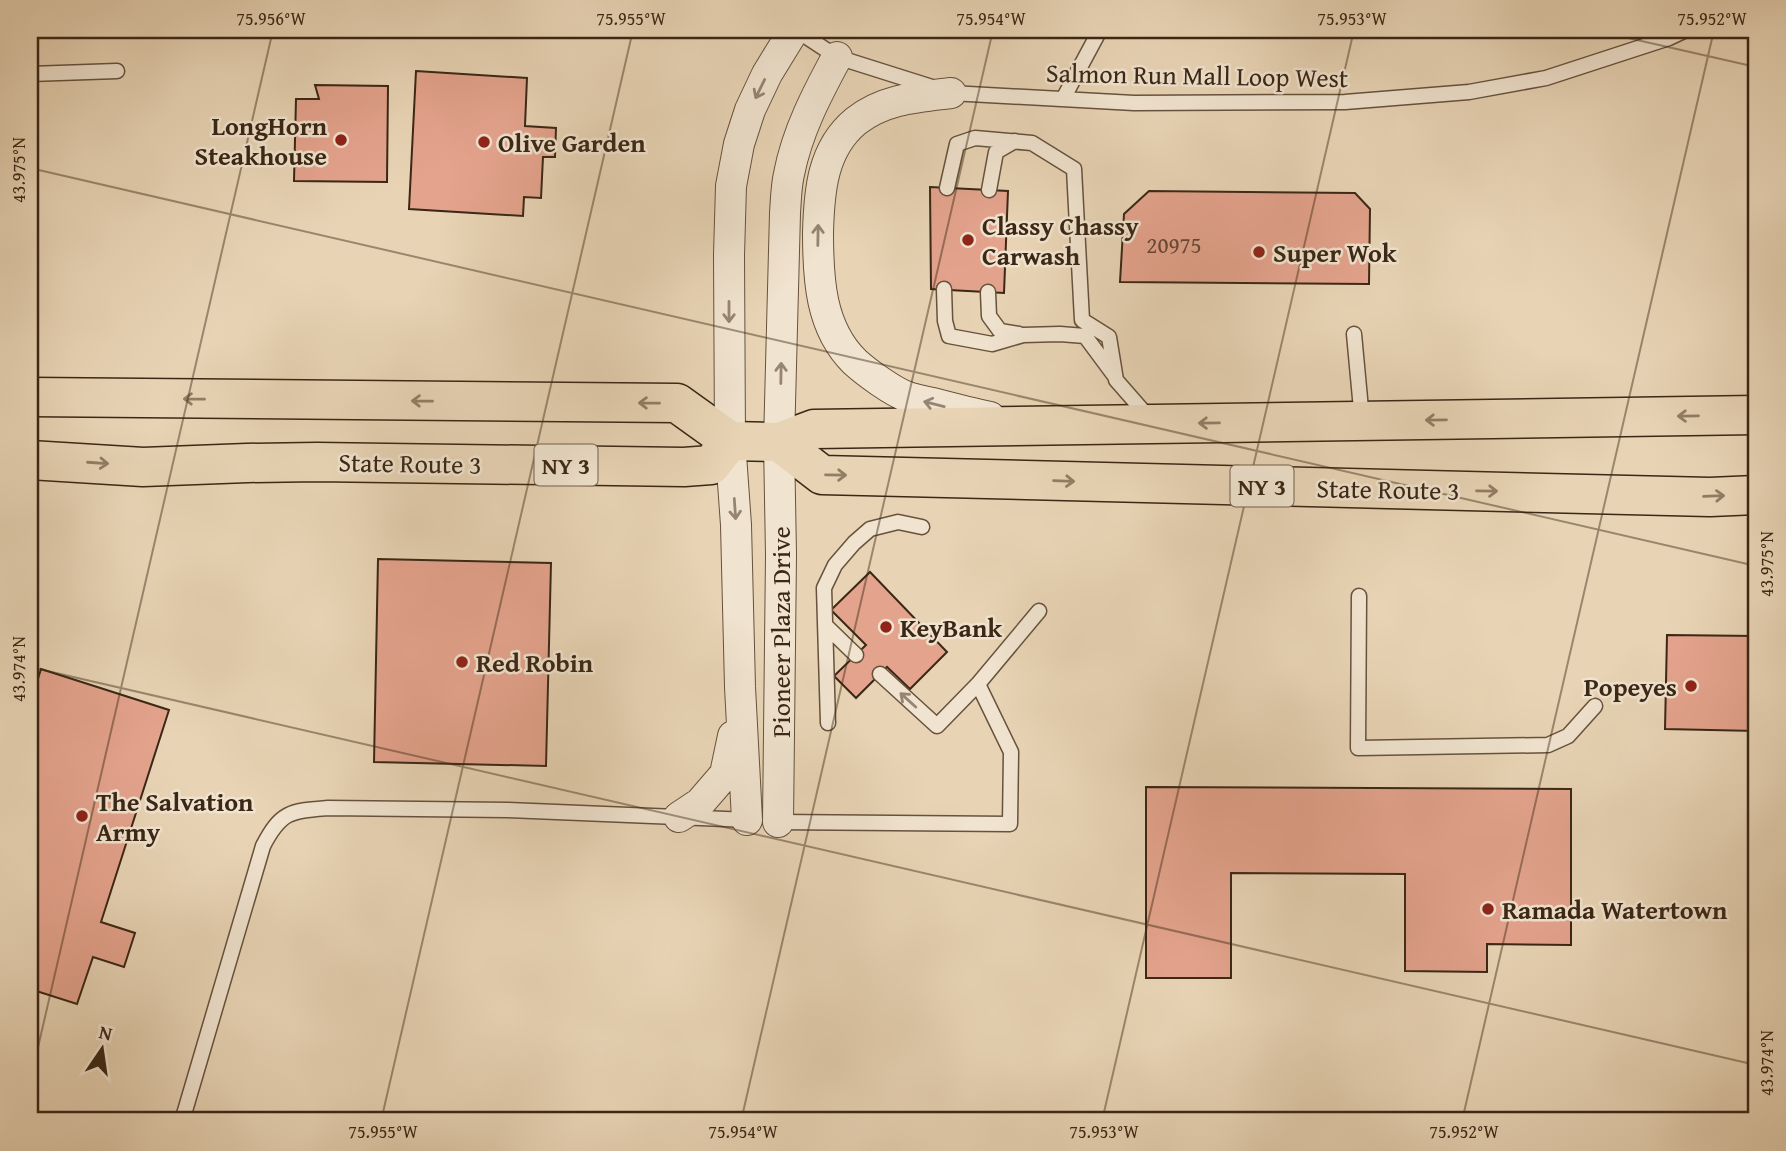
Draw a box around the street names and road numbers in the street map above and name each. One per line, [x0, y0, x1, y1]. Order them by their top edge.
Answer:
street label: Salmon Run Mall Loop West [1046, 53, 1348, 97]
street label: State Route 3 [338, 442, 482, 484]
road number: NY 3 [534, 444, 598, 486]
road number: NY 3 [1230, 466, 1294, 506]
street label: State Route 3 [1316, 468, 1460, 510]
street label: Pioneer Plaza Drive [761, 526, 800, 738]

